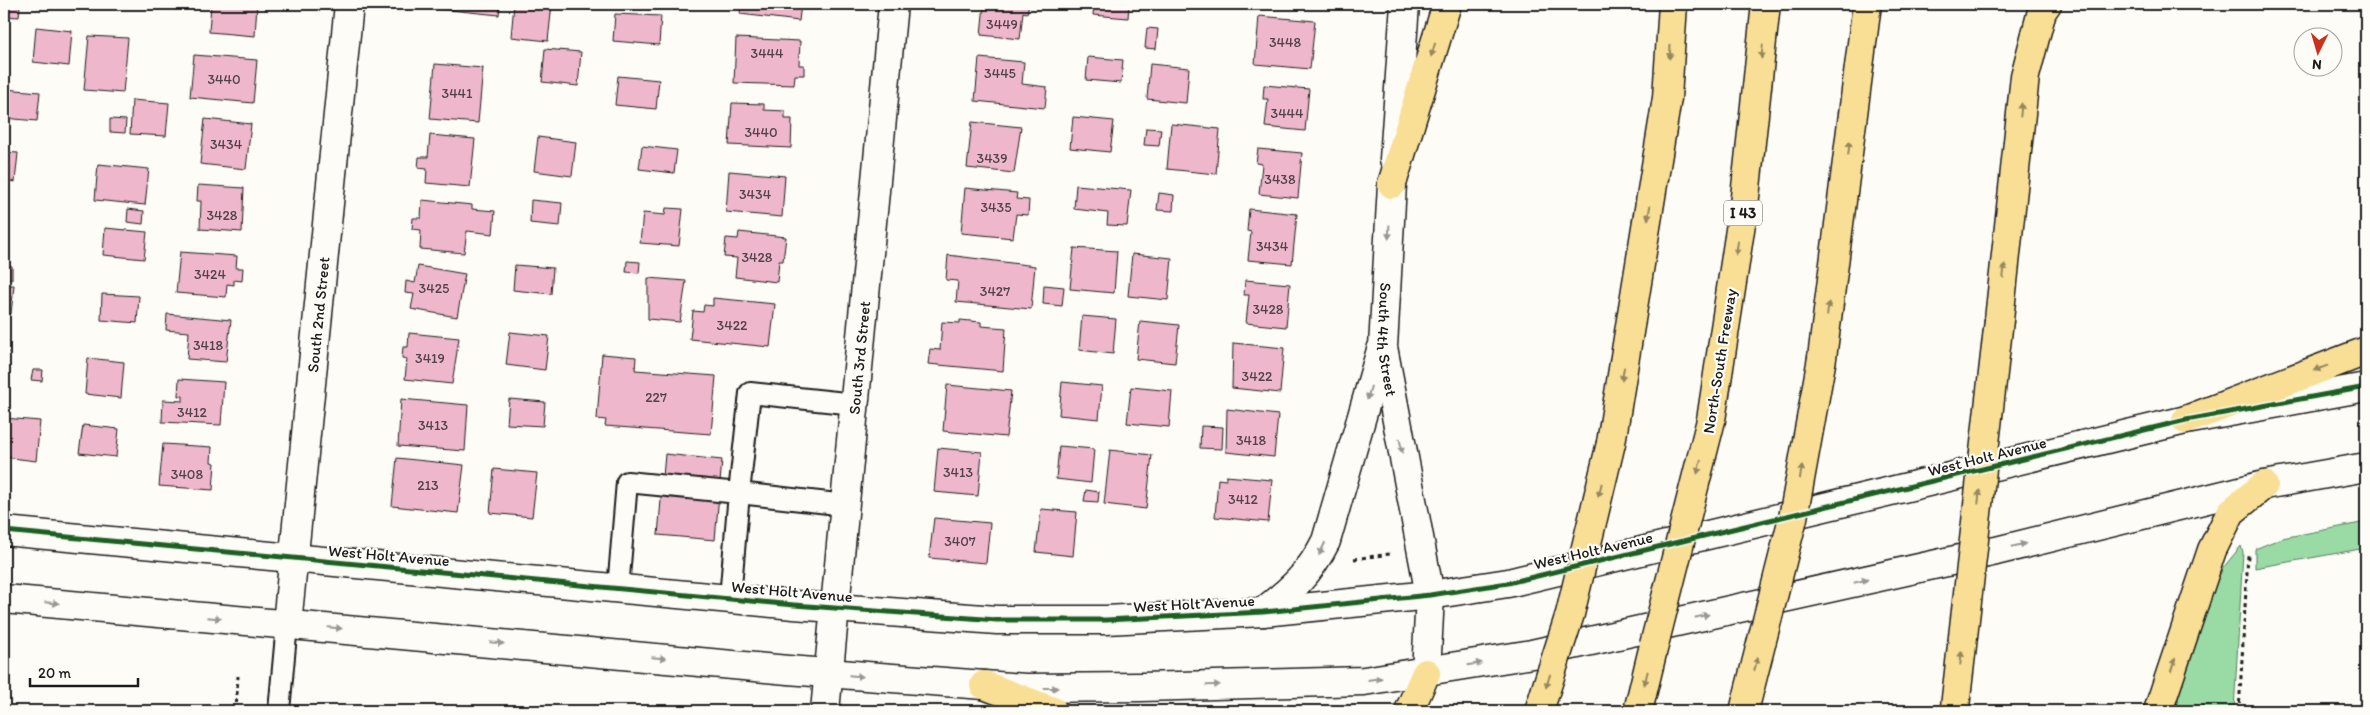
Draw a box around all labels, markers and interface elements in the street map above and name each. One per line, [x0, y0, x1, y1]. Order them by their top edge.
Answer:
house number: 3449 [986, 16, 1018, 33]
north arrow [2292, 28, 2342, 78]
house number: 3448 [1269, 34, 1301, 51]
one-way arrow [1429, 43, 1436, 58]
house number: 3444 [751, 45, 784, 62]
one-way arrow [1665, 45, 1673, 61]
one-way arrow [1758, 45, 1766, 61]
text: N [2311, 56, 2322, 73]
house number: 3445 [984, 65, 1016, 82]
house number: 3440 [207, 71, 241, 88]
house number: 3441 [442, 85, 473, 102]
one-way arrow [2017, 101, 2025, 117]
house number: 3444 [1271, 105, 1304, 122]
house number: 3440 [744, 124, 778, 141]
house number: 3434 [210, 136, 243, 153]
one-way arrow [1845, 140, 1853, 156]
house number: 3439 [977, 150, 1008, 167]
house number: 3438 [1264, 171, 1296, 188]
house number: 3434 [739, 186, 772, 203]
house number: 3435 [980, 199, 1012, 216]
road number: I 43 [1724, 200, 1762, 226]
one-way arrow [1644, 206, 1652, 222]
house number: 3428 [206, 207, 238, 224]
one-way arrow [1385, 225, 1393, 241]
house number: 3434 [1256, 238, 1289, 255]
one-way arrow [1733, 241, 1741, 257]
house number: 3428 [741, 249, 773, 266]
street label: South 2nd Street [303, 256, 334, 373]
one-way arrow [2000, 263, 2008, 279]
house number: 3424 [194, 266, 226, 283]
house number: 3425 [419, 280, 449, 297]
street label: South 4th Street [1373, 282, 1401, 398]
house number: 3427 [980, 283, 1010, 300]
street label: North-South Freeway [1699, 287, 1740, 435]
street label: South 3rd Street [845, 300, 874, 415]
house number: 3428 [1252, 301, 1284, 318]
one-way arrow [1824, 301, 1832, 317]
house number: 3422 [717, 317, 748, 334]
house number: 3418 [193, 337, 223, 354]
house number: 3419 [415, 350, 445, 367]
one-way arrow [2313, 364, 2328, 372]
one-way arrow [1618, 366, 1626, 382]
house number: 3422 [1242, 368, 1273, 385]
one-way arrow [1364, 386, 1372, 401]
house number: 227 [645, 389, 667, 406]
house number: 3412 [177, 404, 208, 421]
house number: 3413 [418, 417, 448, 434]
house number: 3418 [1236, 432, 1266, 449]
street label: West Holt Avenue [1926, 433, 2048, 480]
one-way arrow [1398, 438, 1406, 454]
one-way arrow [1695, 460, 1703, 475]
one-way arrow [1798, 463, 1806, 479]
house number: 3413 [943, 464, 973, 481]
house number: 3408 [171, 466, 203, 483]
house number: 213 [417, 477, 439, 494]
one-way arrow [1596, 483, 1604, 498]
one-way arrow [1975, 489, 1983, 505]
house number: 3412 [1228, 491, 1259, 508]
street label: West Holt Avenue [1532, 528, 1655, 573]
house number: 3407 [944, 533, 976, 550]
street label: West Holt Avenue [328, 541, 450, 570]
one-way arrow [2012, 541, 2027, 549]
one-way arrow [1318, 542, 1326, 556]
street label: West Holt Avenue [731, 577, 853, 606]
one-way arrow [1853, 577, 1868, 585]
street label: West Holt Avenue [1133, 591, 1255, 616]
one-way arrow [45, 599, 61, 607]
one-way arrow [1694, 612, 1710, 620]
one-way arrow [206, 614, 222, 622]
one-way arrow [328, 625, 344, 633]
one-way arrow [490, 639, 506, 647]
one-way arrow [1957, 650, 1965, 666]
one-way arrow [651, 654, 667, 662]
scale bar [30, 655, 138, 687]
one-way arrow [1752, 656, 1760, 671]
one-way arrow [2169, 657, 2177, 672]
one-way arrow [1467, 660, 1483, 668]
text: 20 m [38, 664, 72, 682]
one-way arrow [1642, 671, 1650, 686]
one-way arrow [848, 672, 864, 680]
one-way arrow [1544, 674, 1552, 689]
one-way arrow [1368, 675, 1384, 683]
one-way arrow [1205, 681, 1221, 689]
one-way arrow [1043, 683, 1059, 691]

